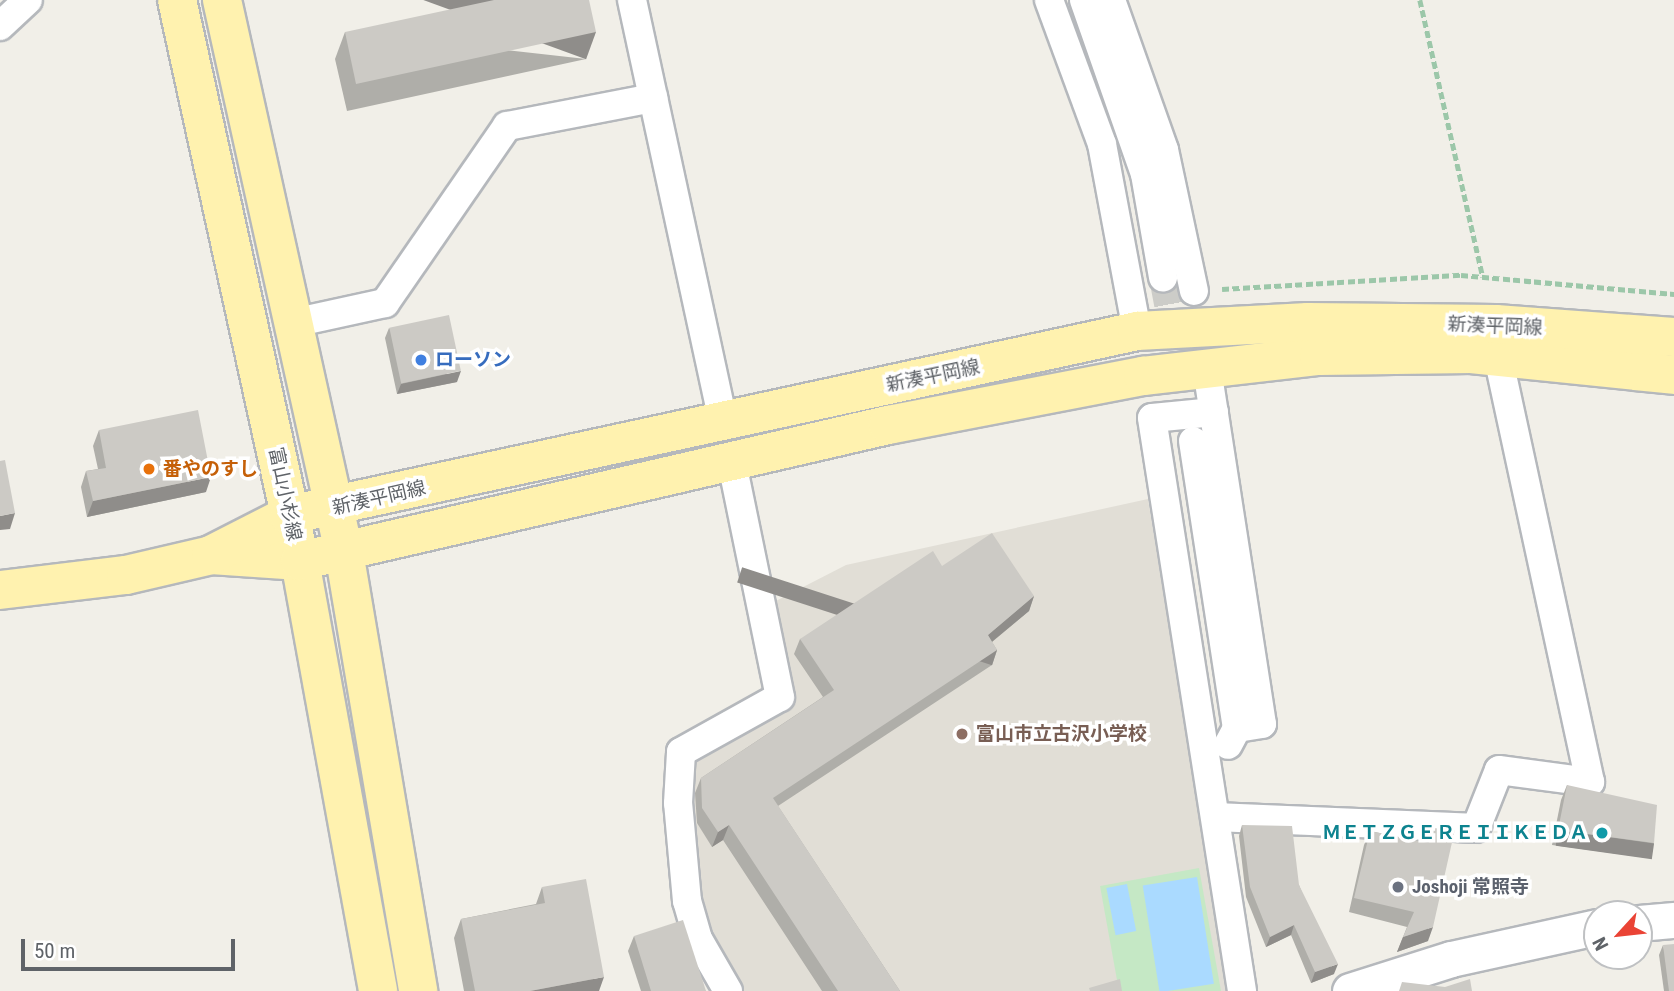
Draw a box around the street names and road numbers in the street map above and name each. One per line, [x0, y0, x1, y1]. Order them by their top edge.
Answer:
street label: 新湊平岡線 [1447, 313, 1543, 339]
street label: 新湊平岡線 [884, 355, 982, 397]
street label: 富山小杉線 [264, 445, 306, 543]
street label: 新湊平岡線 [330, 476, 428, 520]

